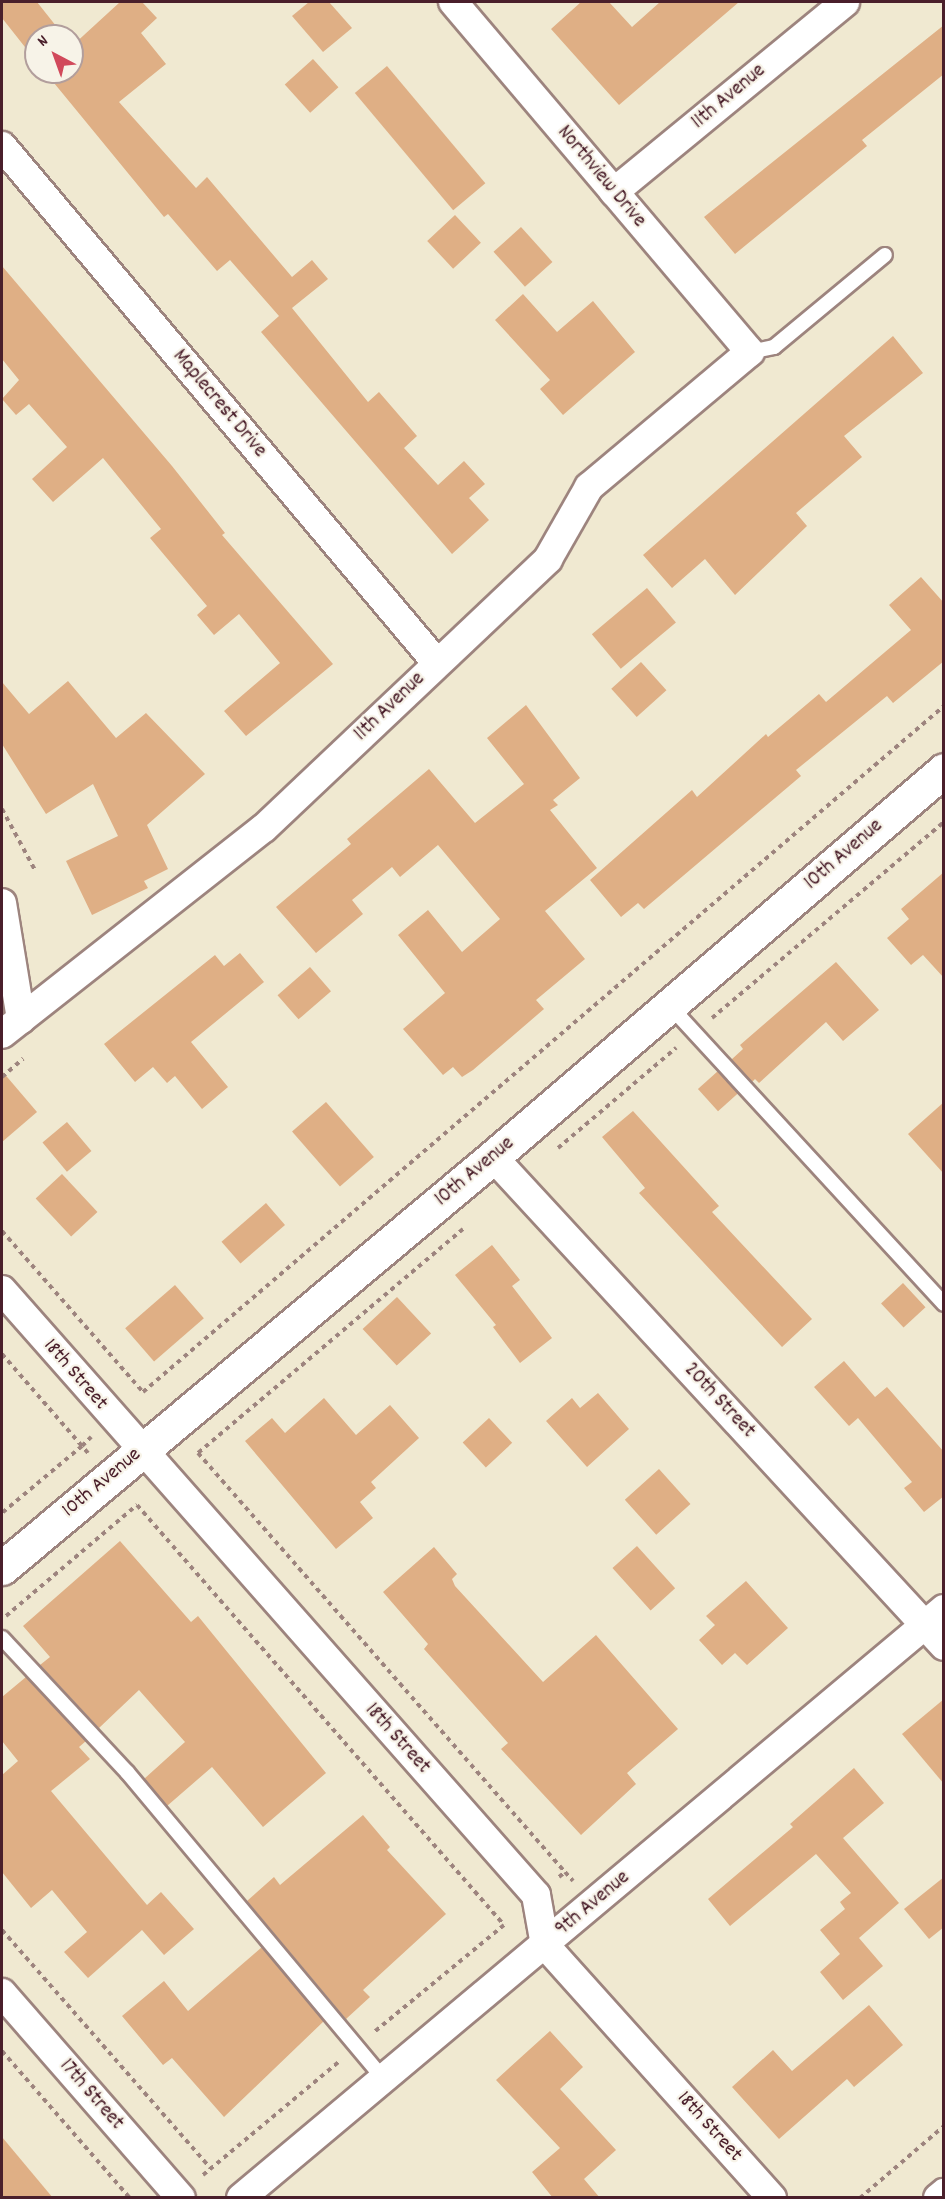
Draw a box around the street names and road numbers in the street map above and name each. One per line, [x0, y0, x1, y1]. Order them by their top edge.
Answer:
street label: 11th Avenue [687, 59, 771, 135]
street label: Northview Drive [551, 121, 651, 233]
street label: Maplecrest Drive [166, 345, 272, 463]
street label: 11th Avenue [349, 667, 431, 747]
street label: 10th Avenue [800, 814, 888, 896]
street label: 10th Avenue [430, 1132, 520, 1212]
street label: 18th Street [37, 1334, 113, 1416]
street label: 20th Street [678, 1358, 760, 1444]
street label: 10th Avenue [57, 1443, 147, 1523]
street label: 18th Street [359, 1699, 435, 1779]
street label: 9th Avenue [551, 1866, 635, 1942]
street label: 17th Street [53, 2054, 129, 2136]
street label: 18th Street [671, 2087, 747, 2167]

